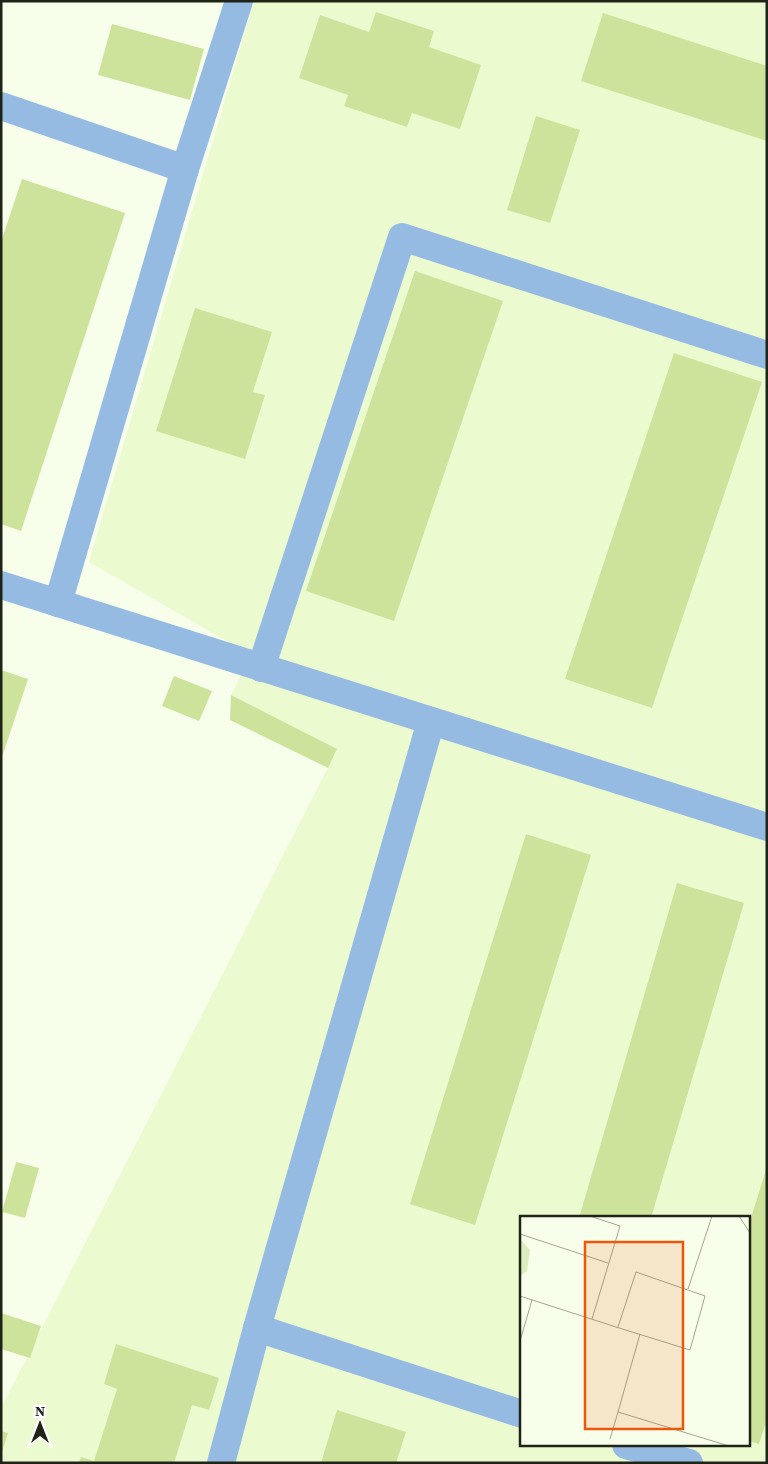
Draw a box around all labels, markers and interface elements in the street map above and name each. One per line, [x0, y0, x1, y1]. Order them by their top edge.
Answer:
inset map [520, 1216, 750, 1446]
north arrow [15, 1399, 65, 1449]
text: N [35, 1401, 45, 1421]

